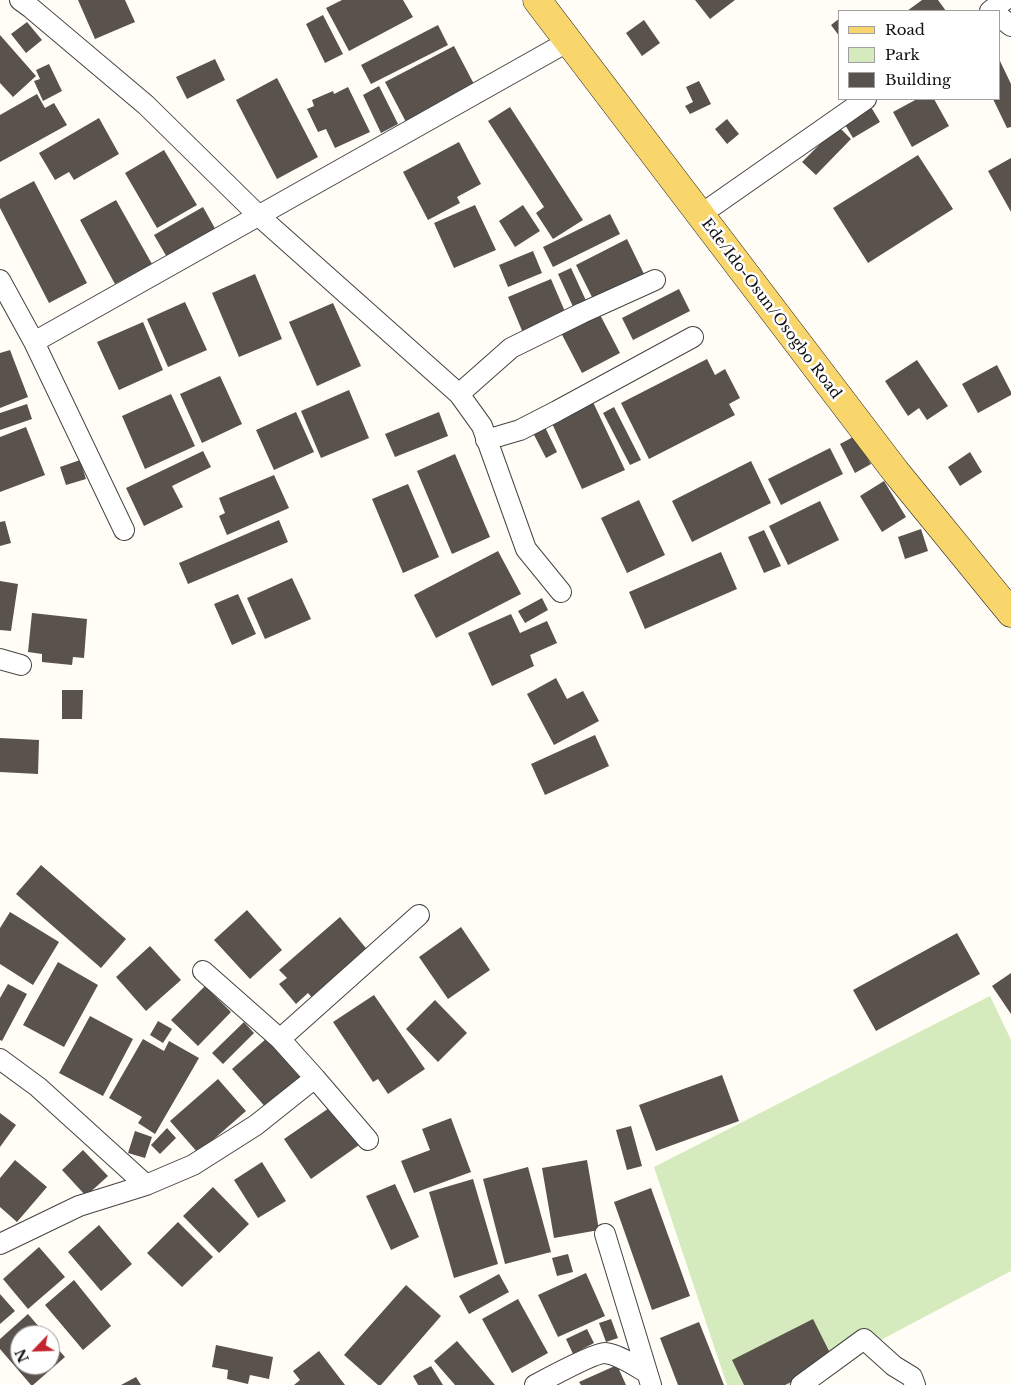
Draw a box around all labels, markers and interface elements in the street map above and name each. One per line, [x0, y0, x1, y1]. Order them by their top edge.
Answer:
legend [838, 10, 1001, 100]
text: Road [885, 20, 925, 39]
text: Park [885, 45, 920, 64]
text: Building [885, 70, 951, 89]
street label: Ede/Ido-Osun/Osogbo Road [697, 215, 845, 403]
north arrow [10, 1325, 60, 1375]
text: N [11, 1346, 33, 1365]

